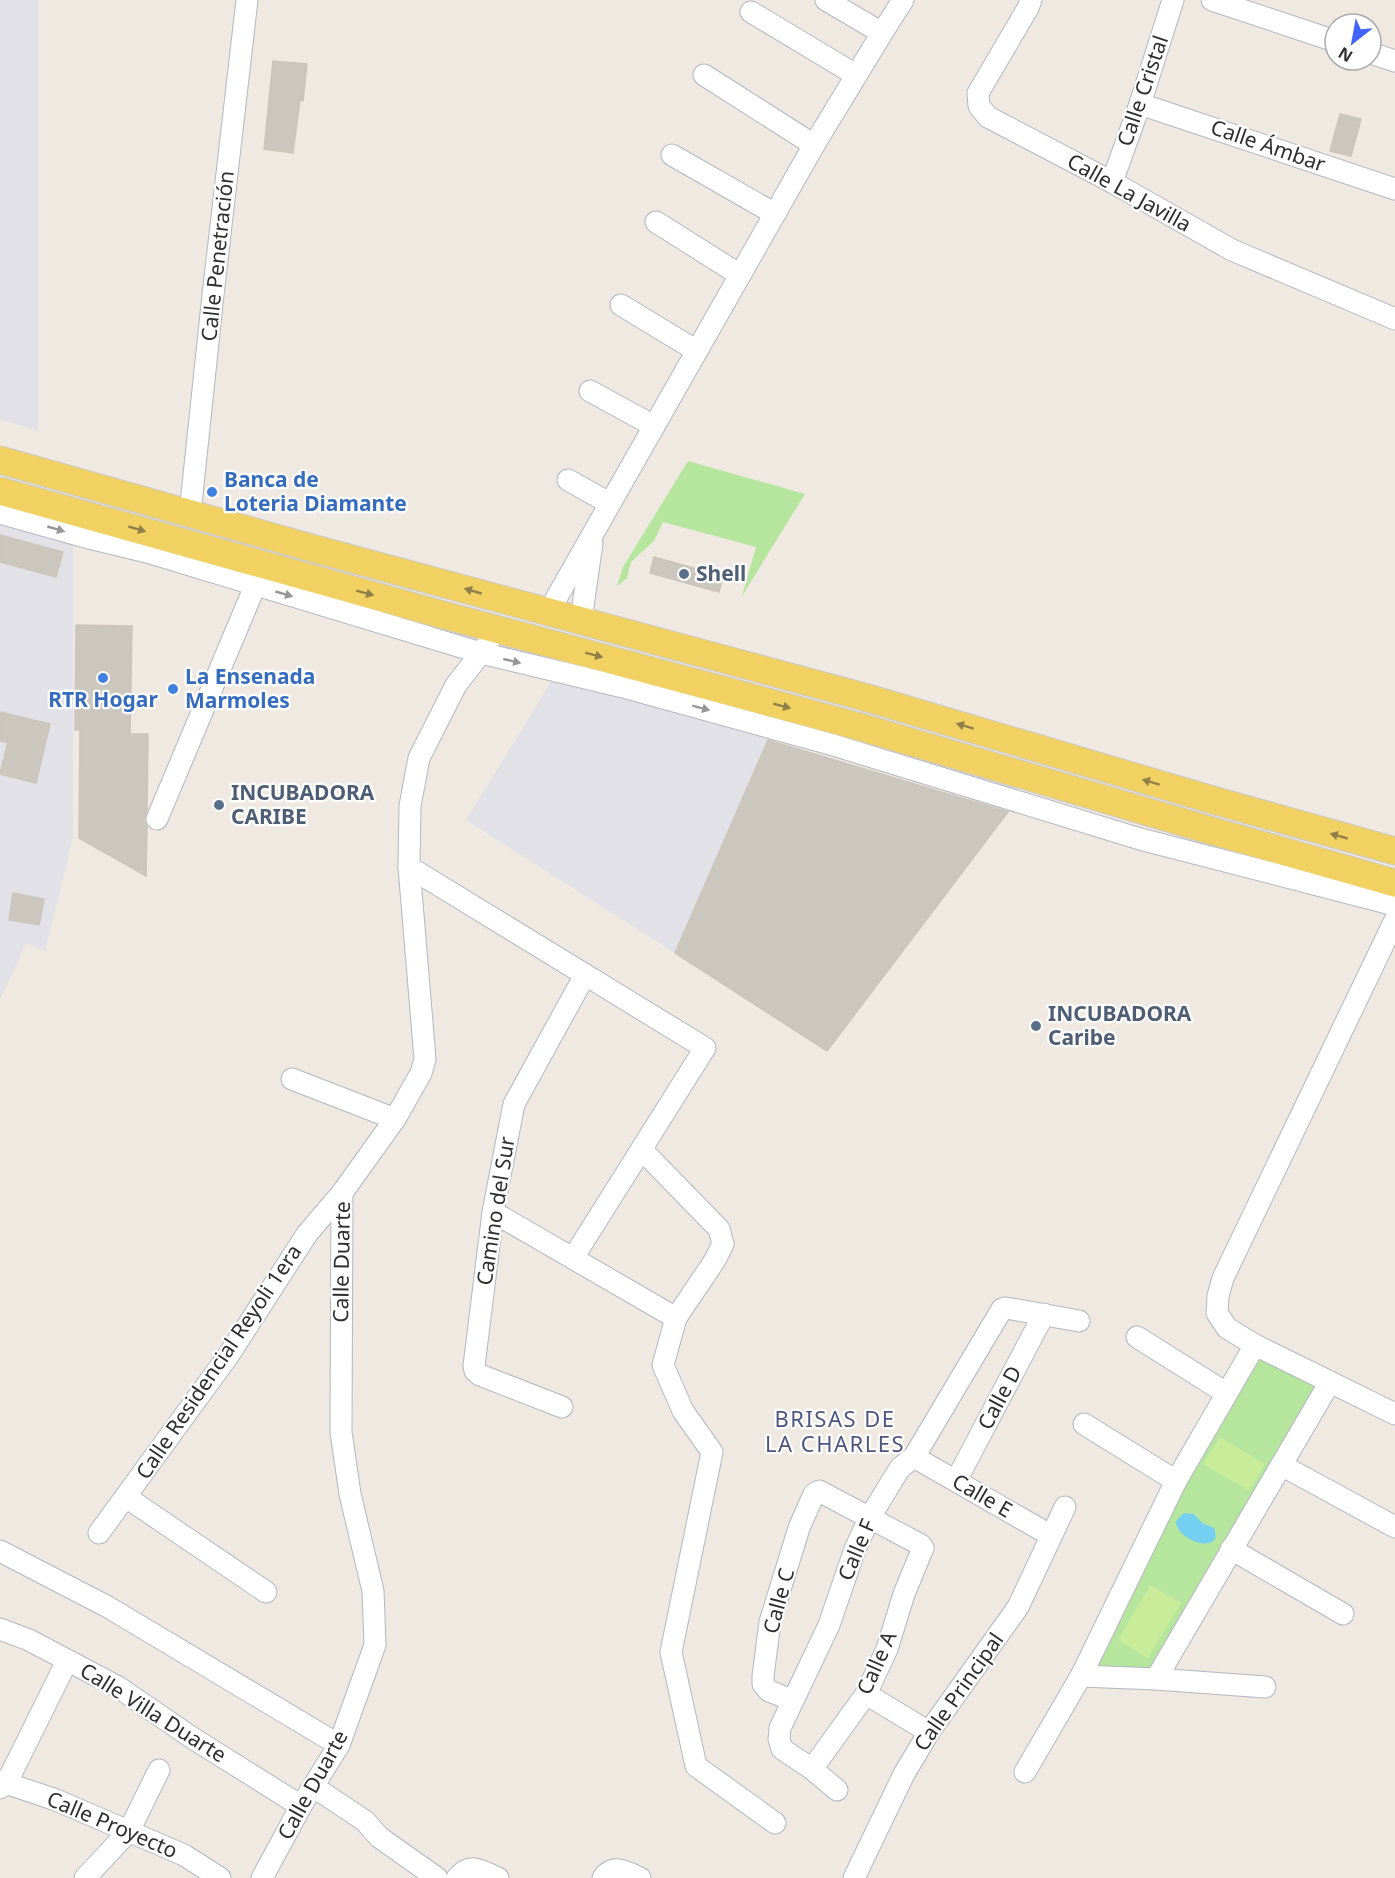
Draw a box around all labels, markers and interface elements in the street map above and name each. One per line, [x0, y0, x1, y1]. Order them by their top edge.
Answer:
north arrow [1323, 12, 1383, 72]
street label: Calle Cristal [1110, 32, 1174, 150]
text: N [1334, 42, 1357, 68]
street label: Calle Ámbar [1207, 112, 1330, 178]
street label: Calle La Javilla [1062, 147, 1196, 238]
street label: Calle Penetración [194, 169, 240, 343]
place label: Banca de Loteria Diamante [224, 465, 407, 517]
marker: Banca de Loteria Diamante [205, 485, 219, 499]
one-way arrow [47, 525, 65, 534]
one-way arrow [128, 525, 146, 535]
place label: Shell [696, 559, 746, 587]
marker: Shell [677, 567, 691, 581]
one-way arrow [463, 586, 482, 596]
one-way arrow [356, 589, 374, 599]
one-way arrow [275, 590, 293, 599]
one-way arrow [585, 651, 603, 660]
one-way arrow [502, 656, 521, 666]
place label: La Ensenada Marmoles [185, 662, 315, 714]
marker: RTR Hogar [96, 671, 110, 685]
marker: La Ensenada Marmoles [166, 682, 180, 696]
place label: RTR Hogar [48, 685, 158, 713]
one-way arrow [774, 702, 792, 711]
one-way arrow [692, 704, 710, 713]
one-way arrow [956, 720, 974, 730]
one-way arrow [1142, 777, 1160, 786]
place label: INCUBADORA CARIBE [231, 778, 375, 830]
marker: INCUBADORA CARIBE [212, 798, 226, 812]
one-way arrow [1330, 830, 1348, 840]
place label: INCUBADORA Caribe [1048, 999, 1192, 1051]
marker: INCUBADORA Caribe [1029, 1019, 1043, 1033]
street label: Camino del Sur [469, 1134, 521, 1287]
street label: Calle Duarte [326, 1201, 356, 1323]
street label: Calle Residencial Reyoli 1era [129, 1239, 307, 1484]
street label: Calle D [971, 1361, 1028, 1434]
district label: BRISAS DE LA CHARLES [765, 1403, 905, 1458]
street label: Calle E [947, 1467, 1018, 1523]
street label: Calle F [831, 1515, 882, 1585]
street label: Calle C [756, 1565, 800, 1636]
street label: Calle A [850, 1626, 903, 1699]
street label: Calle Principal [907, 1627, 1009, 1756]
street label: Calle Villa Duarte [75, 1656, 232, 1768]
street label: Calle Duarte [270, 1725, 354, 1844]
street label: Calle Proyecto [43, 1784, 182, 1864]

